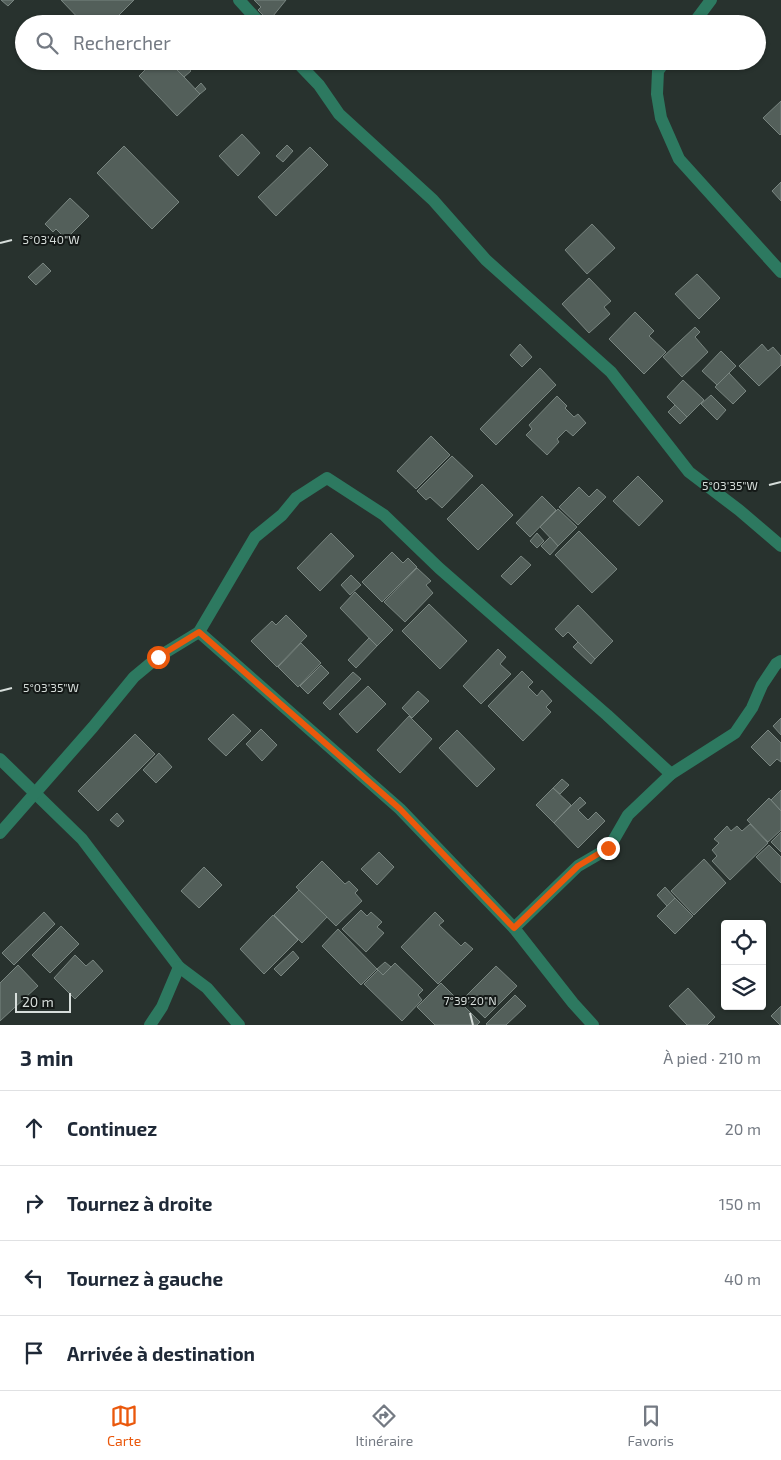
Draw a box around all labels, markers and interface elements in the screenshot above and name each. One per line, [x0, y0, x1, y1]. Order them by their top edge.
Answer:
search box [15, 15, 766, 70]
icon: search [33, 29, 61, 57]
text: Rechercher [73, 31, 171, 54]
text: 5°03'40"W [22, 232, 80, 246]
text: 5°03'35"W [702, 478, 758, 492]
route start [147, 646, 170, 669]
text: 5°03'35"W [23, 680, 79, 694]
route end [597, 837, 620, 860]
map controls [721, 920, 766, 1010]
button: locate [721, 920, 766, 965]
button: layers [721, 965, 766, 1010]
scale bar [15, 990, 71, 1013]
text: 20 m [22, 993, 54, 1010]
text: 7°39'20"N [443, 993, 497, 1007]
text: 3 min [20, 1045, 73, 1070]
text: À pied · 210 m [663, 1048, 761, 1067]
icon: ahead [20, 1114, 48, 1142]
text: Continuez [67, 1117, 157, 1140]
text: 20 m [725, 1119, 761, 1138]
icon: right [20, 1189, 48, 1217]
text: Tournez à droite [67, 1192, 213, 1215]
text: 150 m [719, 1194, 761, 1213]
icon: left [20, 1264, 48, 1292]
text: Tournez à gauche [67, 1267, 223, 1290]
text: 40 m [724, 1269, 761, 1288]
icon: arrive [20, 1339, 48, 1367]
text: Arrivée à destination [67, 1342, 255, 1365]
tab: Carte [107, 1402, 141, 1449]
tab: Itinéraire [355, 1402, 413, 1449]
tab: Favoris [627, 1402, 674, 1449]

